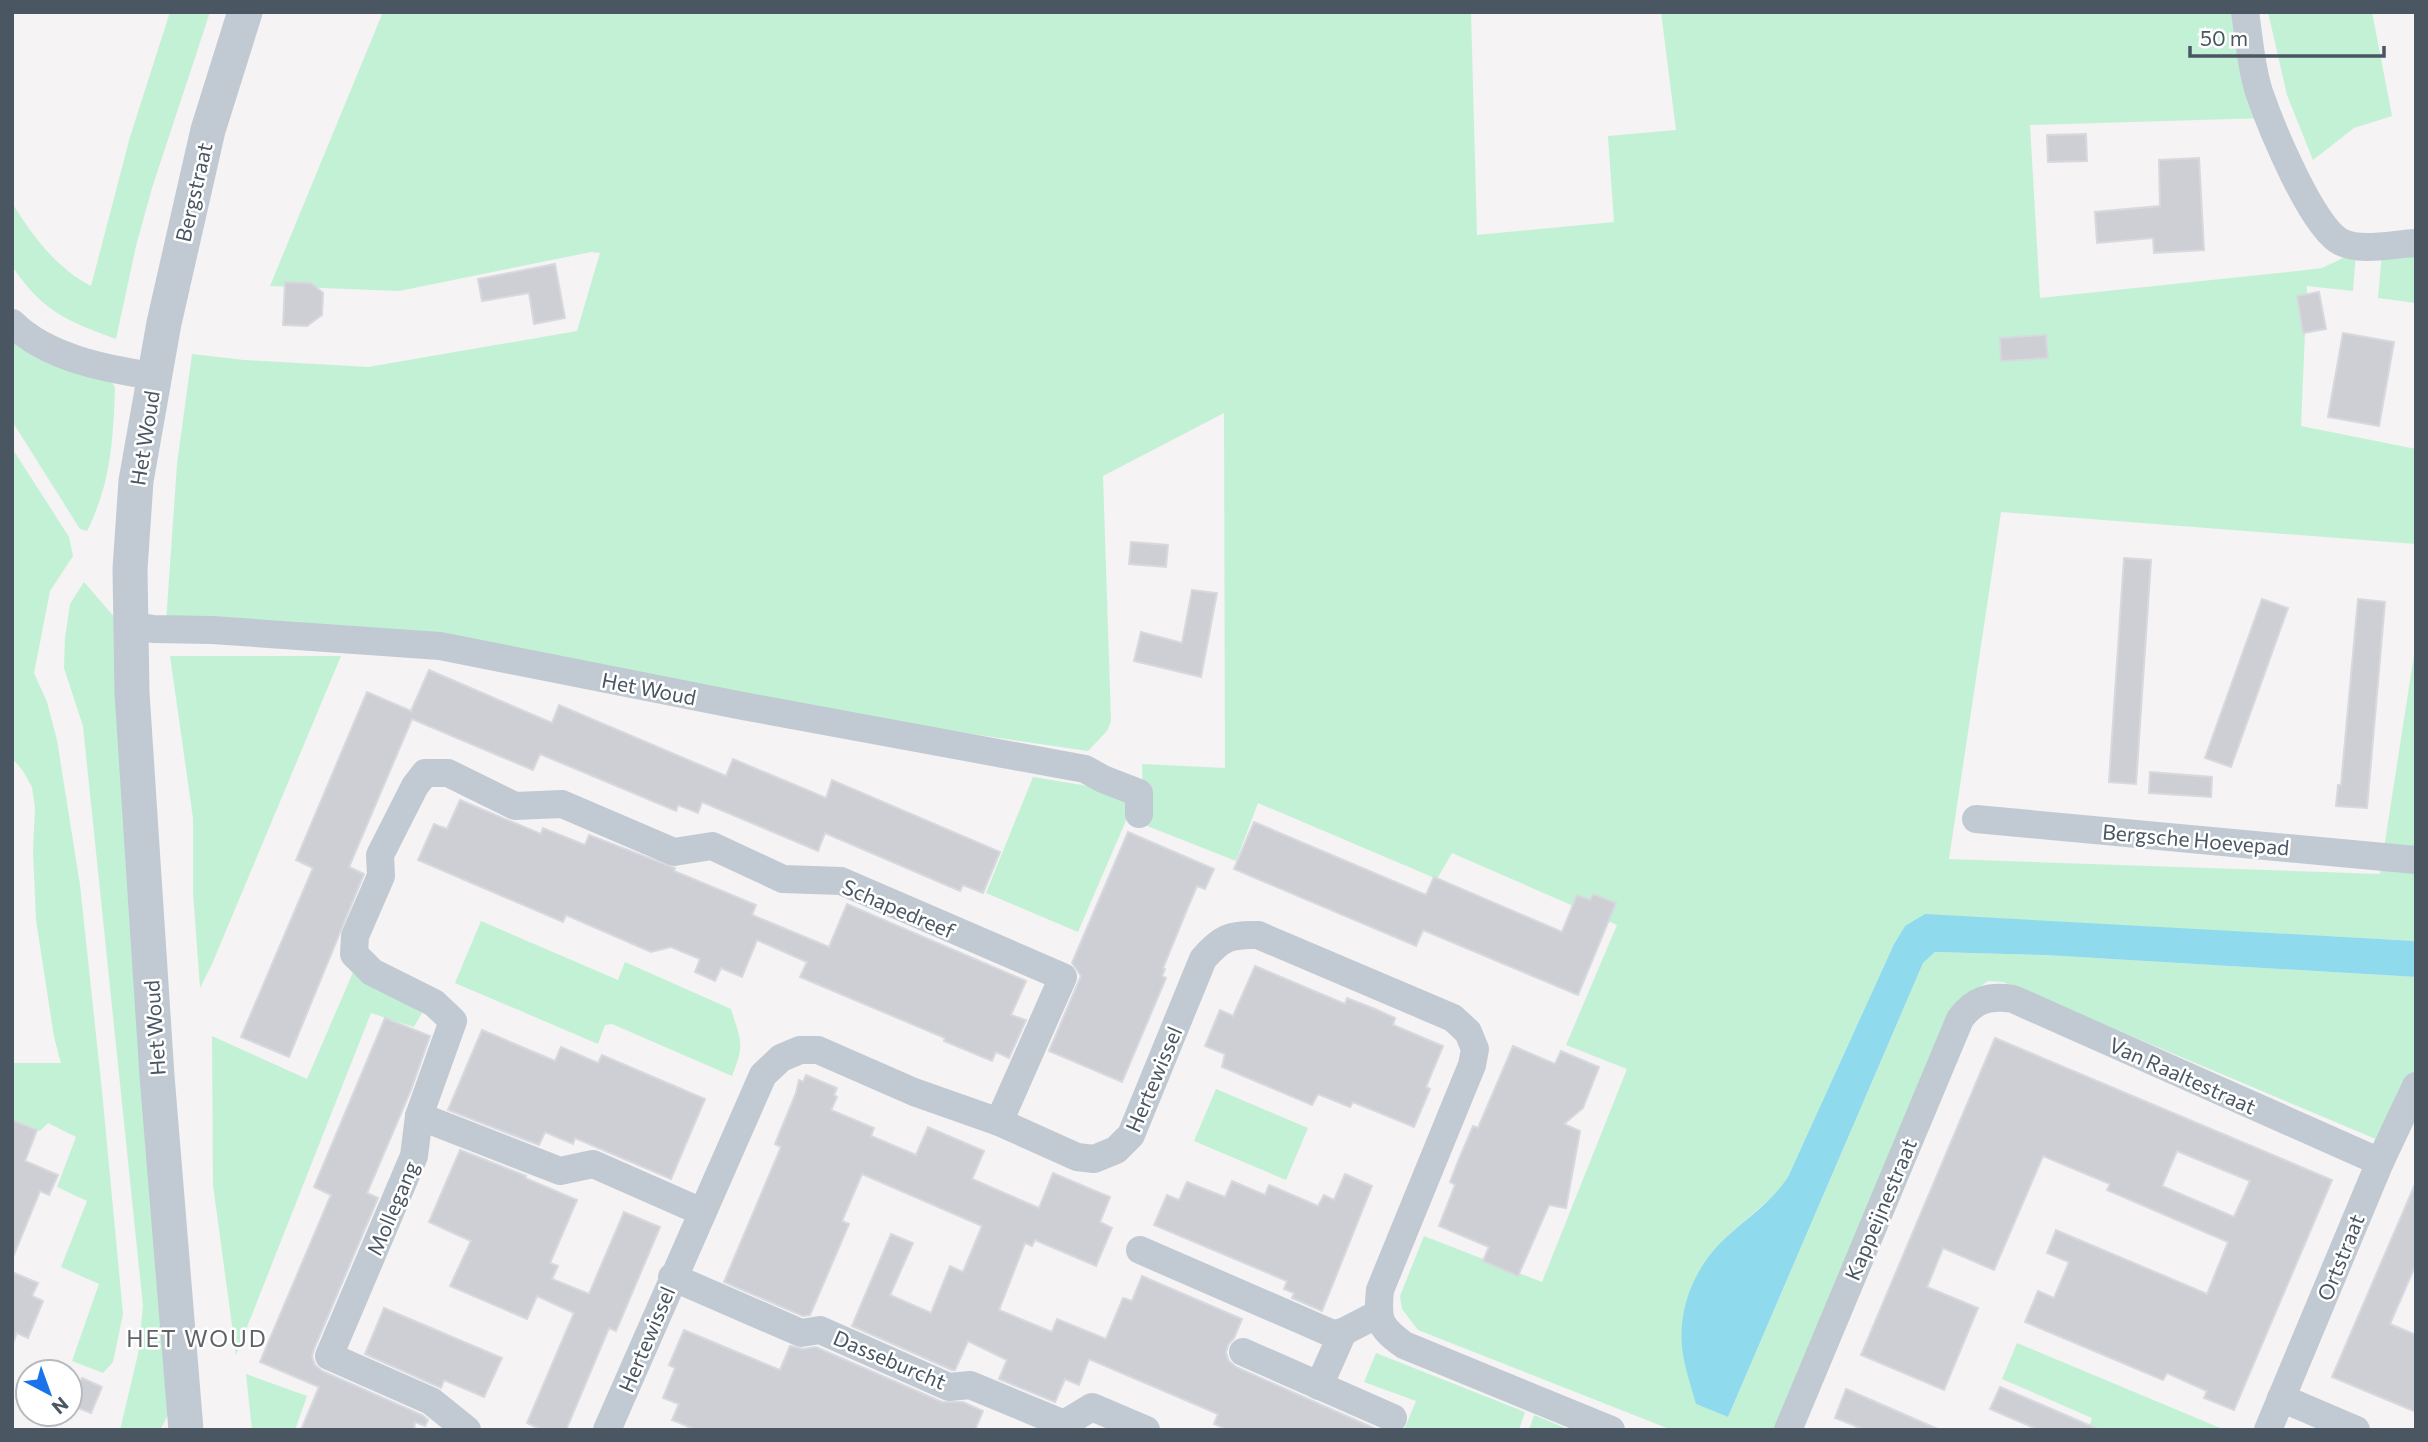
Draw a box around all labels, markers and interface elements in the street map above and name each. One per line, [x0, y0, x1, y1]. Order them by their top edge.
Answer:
scale bar [2190, 14, 2384, 58]
text: 50 m [2200, 25, 2248, 50]
street label: Bergstraat [169, 140, 217, 244]
street label: Het Woud [124, 389, 164, 487]
street label: Het Woud [600, 667, 698, 709]
street label: Bergsche Hoevepad [2101, 818, 2291, 860]
street label: Schapedreef [839, 873, 960, 943]
street label: Het Woud [138, 979, 170, 1077]
street label: Hertewissel [1120, 1022, 1186, 1136]
street label: Van Raaltestraat [2106, 1031, 2260, 1119]
street label: Kappeijnestraat [1839, 1134, 1921, 1284]
street label: Mollegang [361, 1157, 423, 1259]
street label: Ortstraat [2311, 1210, 2369, 1304]
street label: Hertewissel [613, 1282, 679, 1396]
district label: HET WOUD [126, 1324, 268, 1352]
street label: Dasseburcht [830, 1324, 950, 1394]
north arrow [14, 1358, 84, 1428]
text: N [48, 1393, 73, 1420]

